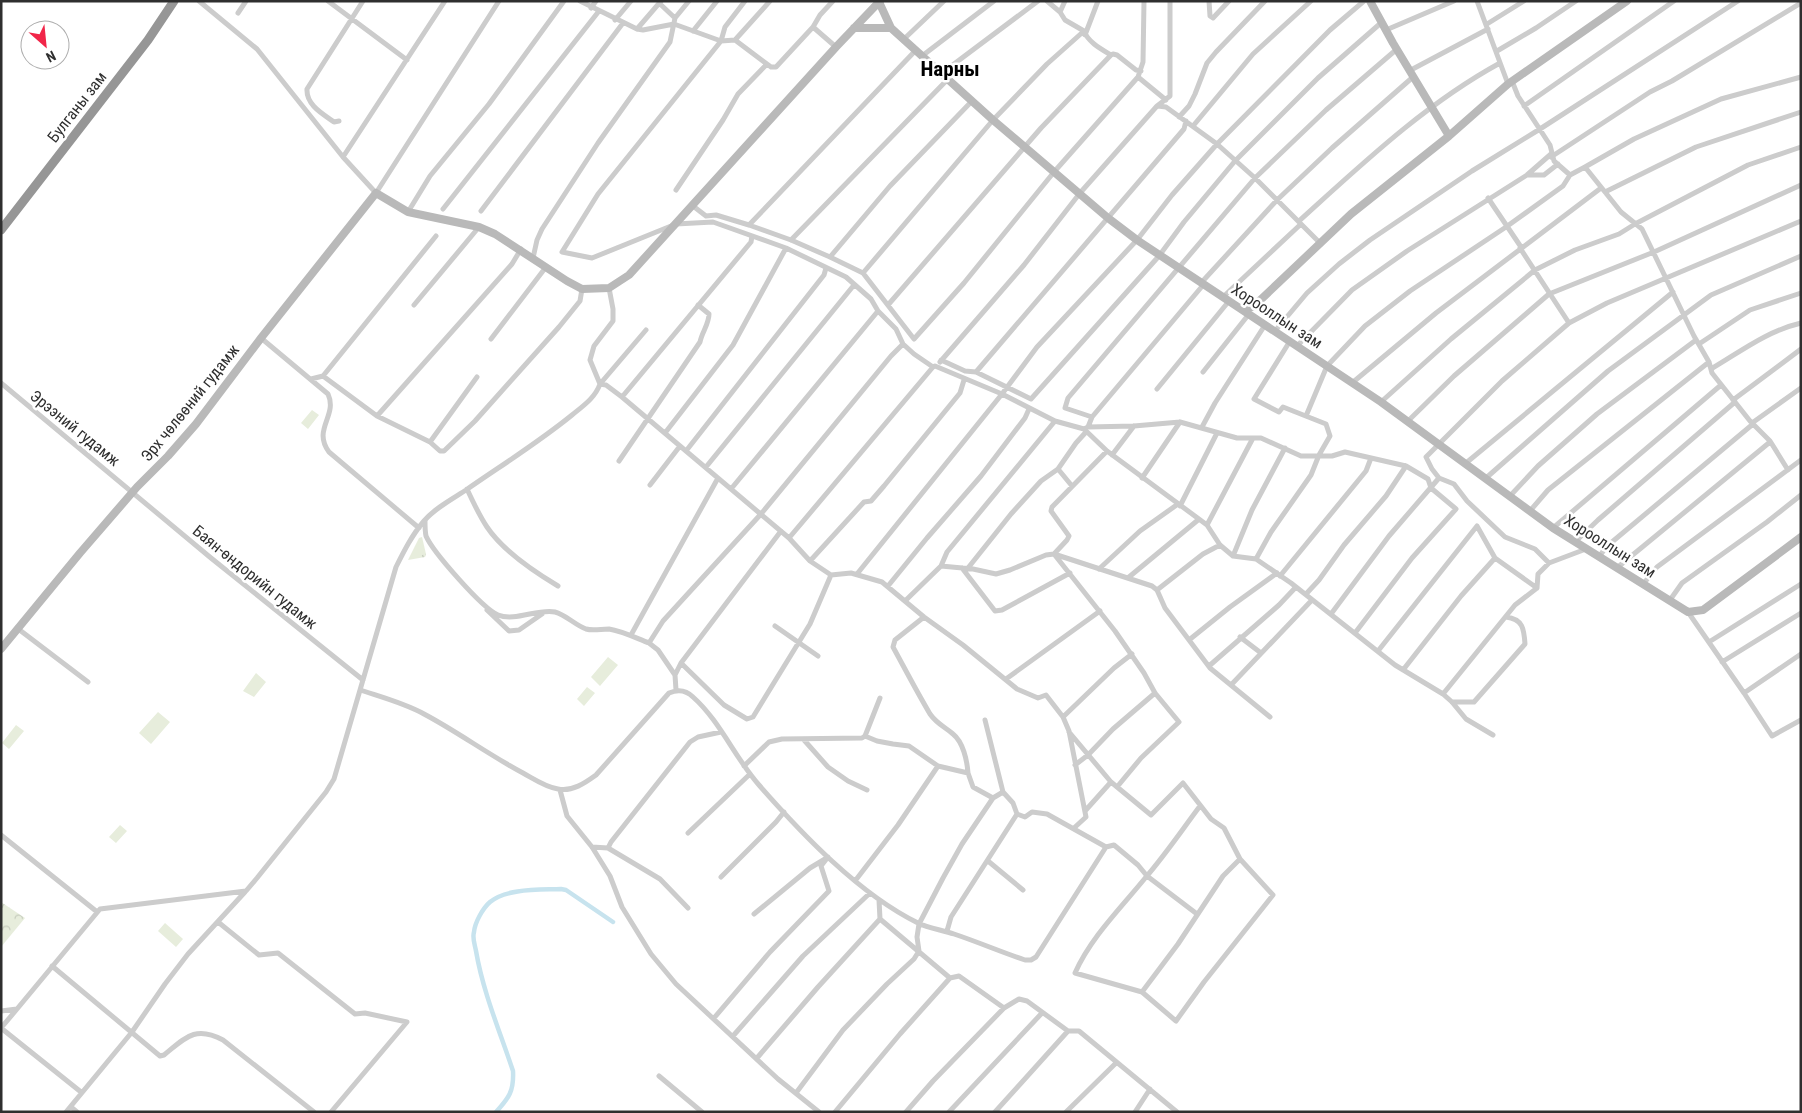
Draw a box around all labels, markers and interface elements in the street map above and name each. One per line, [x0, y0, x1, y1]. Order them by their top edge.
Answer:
north arrow [20, 20, 70, 70]
text: N [43, 48, 58, 66]
district label: Нарны [920, 57, 980, 81]
street label: Булганы зам [43, 68, 111, 146]
street label: Хорооллын зам [1228, 280, 1326, 352]
street label: Эрх чөлөөний гудамж [137, 340, 243, 465]
street label: Эрээний гудамж [26, 386, 124, 470]
street label: Хорооллын зам [1561, 510, 1659, 582]
street label: Баян-өндорийн гудамж [189, 521, 321, 633]

